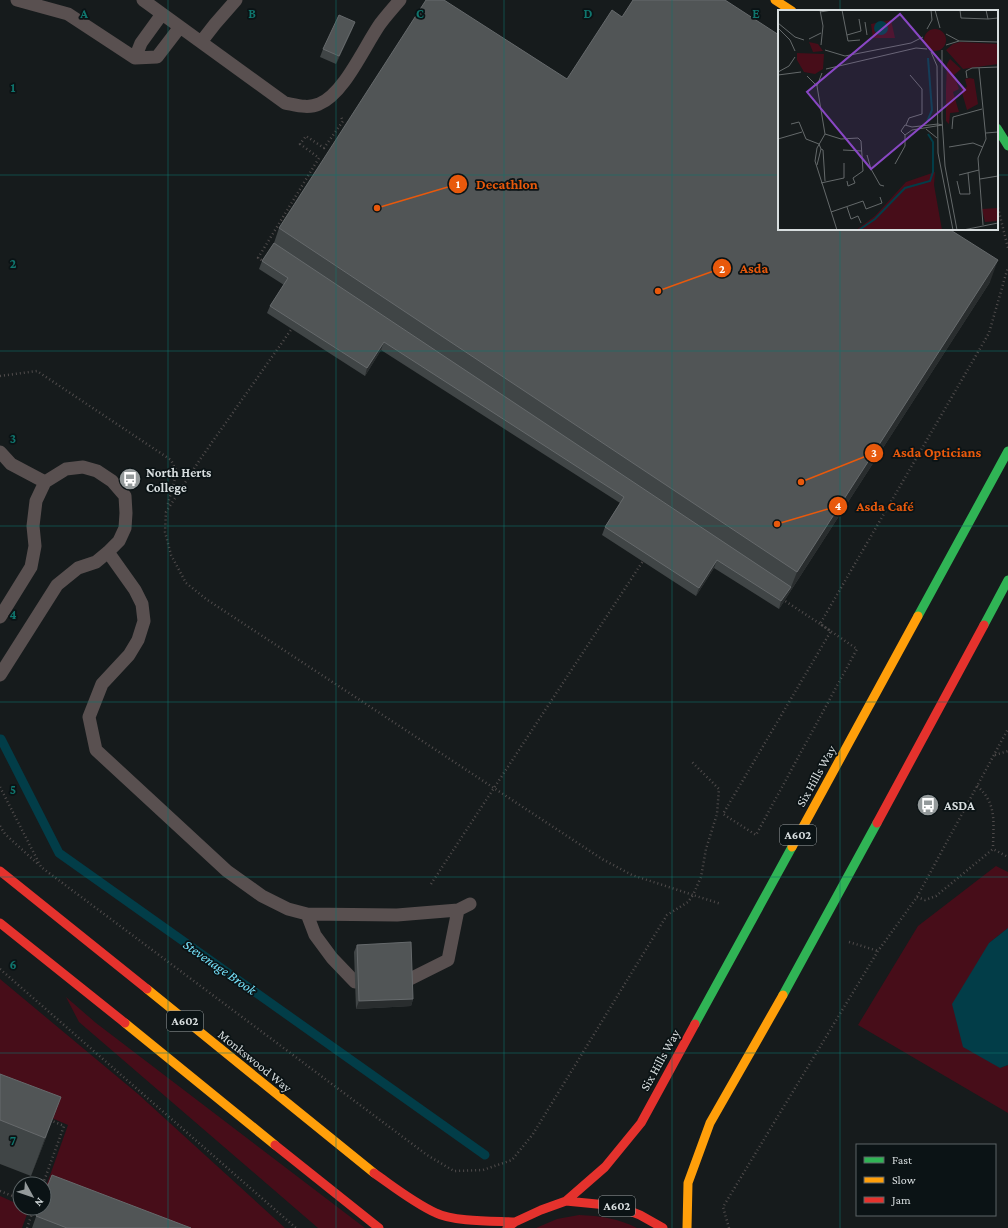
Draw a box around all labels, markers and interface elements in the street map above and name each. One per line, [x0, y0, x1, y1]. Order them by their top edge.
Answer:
text: A [79, 6, 88, 21]
text: B [248, 6, 256, 21]
text: C [416, 6, 424, 21]
text: D [584, 6, 593, 21]
text: E [752, 6, 760, 21]
inset map [778, 10, 998, 230]
text: 1 [11, 80, 16, 95]
callout: Decathlon [448, 171, 546, 197]
text: Decathlon [476, 176, 538, 192]
text: 1 [456, 177, 461, 191]
callout: Asda [712, 255, 776, 281]
text: 2 [10, 256, 17, 271]
text: Asda [739, 260, 768, 276]
text: 2 [719, 262, 725, 276]
text: 3 [10, 431, 16, 446]
callout: Asda Opticians [864, 440, 989, 466]
text: Asda Opticians [892, 444, 982, 460]
text: 3 [871, 446, 877, 460]
place label: North Herts College [146, 465, 211, 495]
bus stop icon: North Herts College [117, 466, 143, 492]
callout: Asda Café [828, 493, 921, 519]
text: Asda Café [855, 498, 914, 514]
text: 4 [835, 499, 842, 513]
text: 4 [9, 607, 17, 622]
street label: Six Hills Way [793, 742, 839, 809]
text: 5 [10, 782, 16, 797]
bus stop icon: ASDA [915, 792, 941, 818]
place label: ASDA [943, 798, 975, 813]
road number: A602 [780, 825, 816, 845]
water label: Stevenage Brook [181, 936, 260, 998]
text: 6 [9, 957, 17, 972]
road number: A602 [167, 1011, 203, 1031]
street label: Six Hills Way [637, 1026, 683, 1093]
street label: Monkswood Way [215, 1027, 296, 1096]
text: 7 [10, 1133, 16, 1148]
legend [856, 1144, 996, 1216]
text: Fast [892, 1153, 913, 1167]
text: Slow [892, 1173, 916, 1187]
north arrow [12, 1176, 52, 1216]
text: Jam [891, 1193, 911, 1207]
text: N [32, 1196, 47, 1210]
road number: A602 [599, 1196, 635, 1216]

